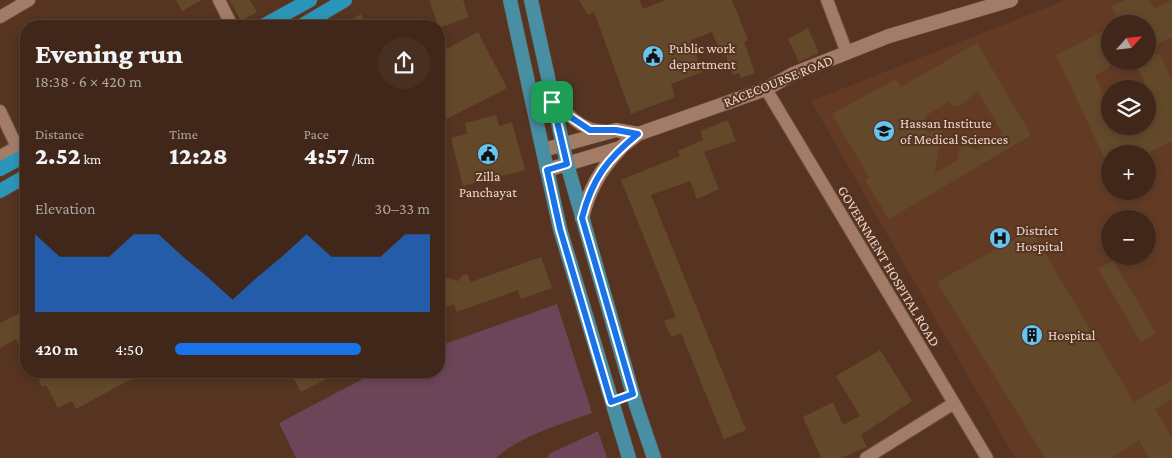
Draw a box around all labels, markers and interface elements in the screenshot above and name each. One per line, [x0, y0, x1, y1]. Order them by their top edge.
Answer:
north arrow [1101, 15, 1156, 70]
map controls [1101, 15, 1156, 265]
button: share [378, 37, 430, 89]
text: Evening run [35, 38, 183, 69]
place label: Public work department [669, 40, 736, 72]
public building icon: Public work department [641, 44, 665, 68]
street label: RACECOURSE ROAD [721, 52, 835, 110]
text: 18:38 · 6 × 420 m [35, 73, 142, 90]
button: layers [1101, 80, 1156, 135]
pin [531, 81, 573, 123]
icon: arrive [538, 88, 566, 116]
place label: Hassan Institute of Medical Sciences [900, 115, 1008, 147]
school or university icon: Hassan Institute of Medical Sciences [872, 119, 896, 143]
text: Distance [35, 126, 84, 142]
text: Time [169, 126, 198, 142]
text: Pace [304, 126, 329, 142]
text: 2.52 [35, 142, 81, 169]
text: 12:28 [169, 142, 228, 169]
text: 4:57 [304, 142, 349, 169]
public building icon: Zilla Panchayat [476, 142, 500, 166]
button: + [1101, 145, 1156, 200]
text: km [81, 151, 101, 167]
text: /km [349, 151, 375, 167]
place label: Zilla Panchayat [459, 168, 517, 200]
street label: GOVERNMENT HOSPITAL ROAD [835, 183, 943, 349]
text: Elevation [35, 200, 96, 217]
text: 30–33 m [375, 200, 430, 217]
button: − [1101, 210, 1156, 265]
place label: District Hospital [1016, 222, 1064, 254]
hospital icon: District Hospital [988, 226, 1012, 250]
building icon: Hospital [1020, 323, 1044, 347]
place label: Hospital [1048, 327, 1096, 343]
text: 420 m [35, 341, 78, 358]
text: 4:50 [115, 341, 143, 358]

